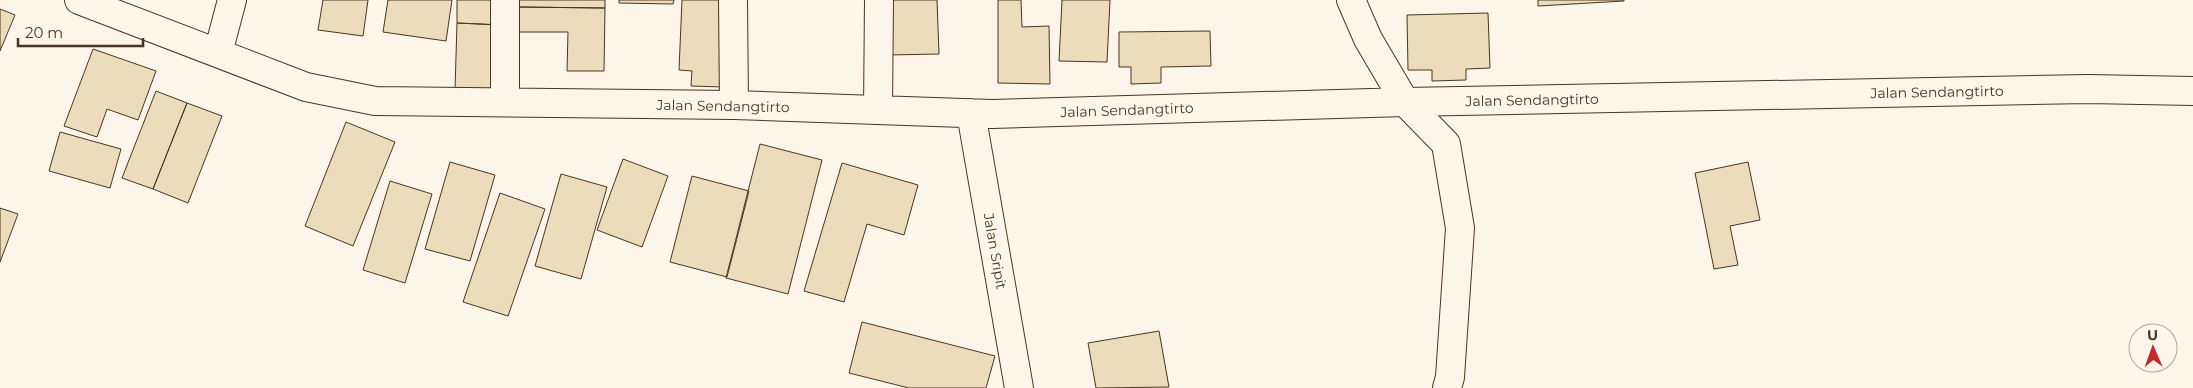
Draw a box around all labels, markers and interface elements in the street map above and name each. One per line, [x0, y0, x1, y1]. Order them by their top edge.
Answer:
scale bar [18, 15, 142, 47]
text: 20 m [25, 23, 63, 42]
street label: Jalan Sendangtirto [1869, 82, 2004, 102]
street label: Jalan Sendangtirto [1464, 90, 1599, 110]
street label: Jalan Sendangtirto [655, 96, 790, 116]
street label: Jalan Sendangtirto [1059, 99, 1194, 121]
street label: Jalan Sripit [979, 210, 1011, 291]
north arrow [2128, 323, 2178, 373]
text: U [2147, 326, 2158, 344]

